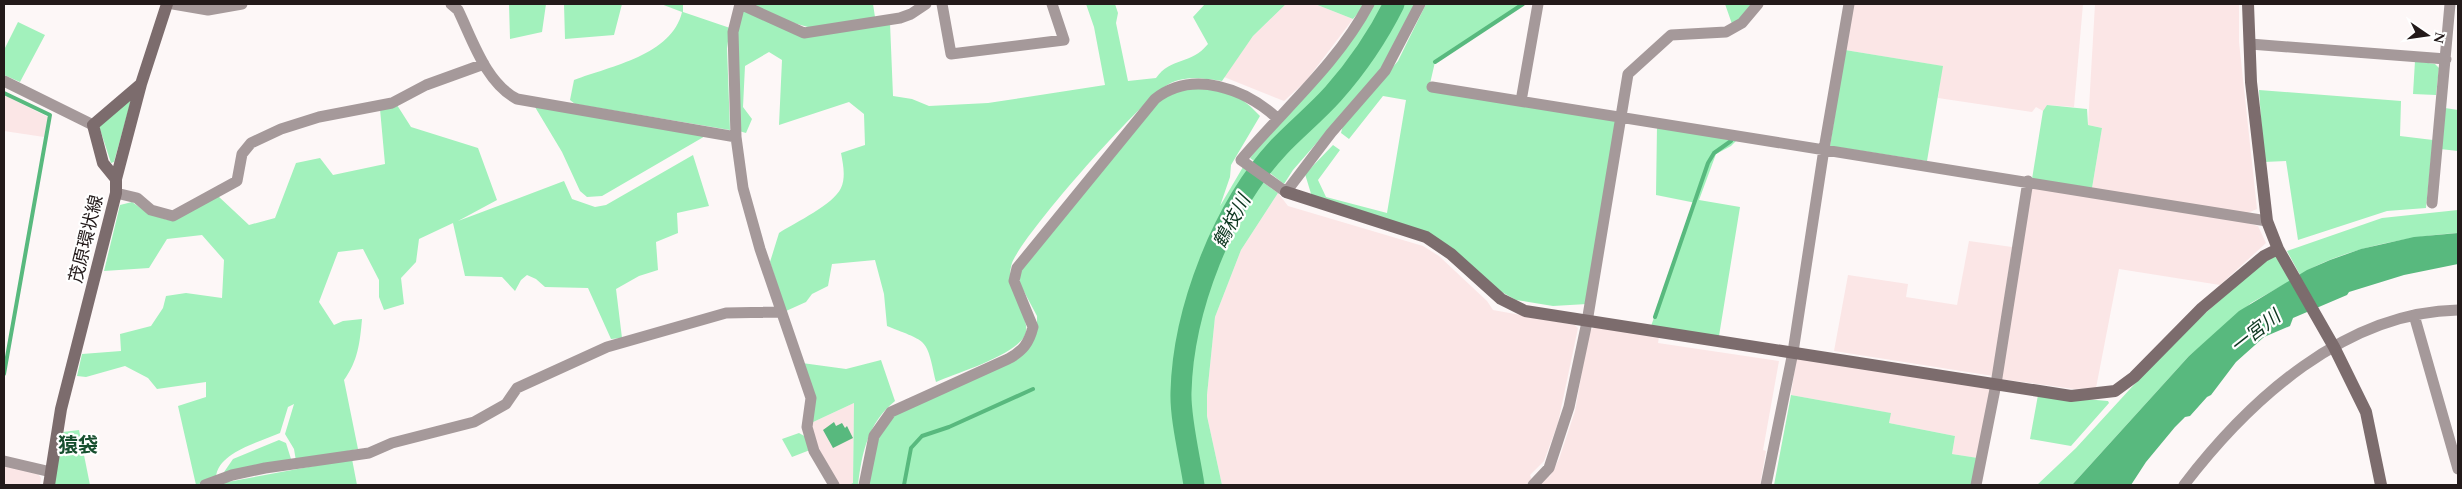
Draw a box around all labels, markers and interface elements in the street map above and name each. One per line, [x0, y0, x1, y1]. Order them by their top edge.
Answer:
north arrow [2402, 10, 2452, 60]
text: N [2428, 30, 2451, 46]
water label: 鶴枝川 [1206, 188, 1259, 254]
street label: 茂原環状線 [62, 192, 110, 286]
water label: 一宮川 [2225, 302, 2289, 361]
district label: 猿袋 [58, 431, 98, 461]

